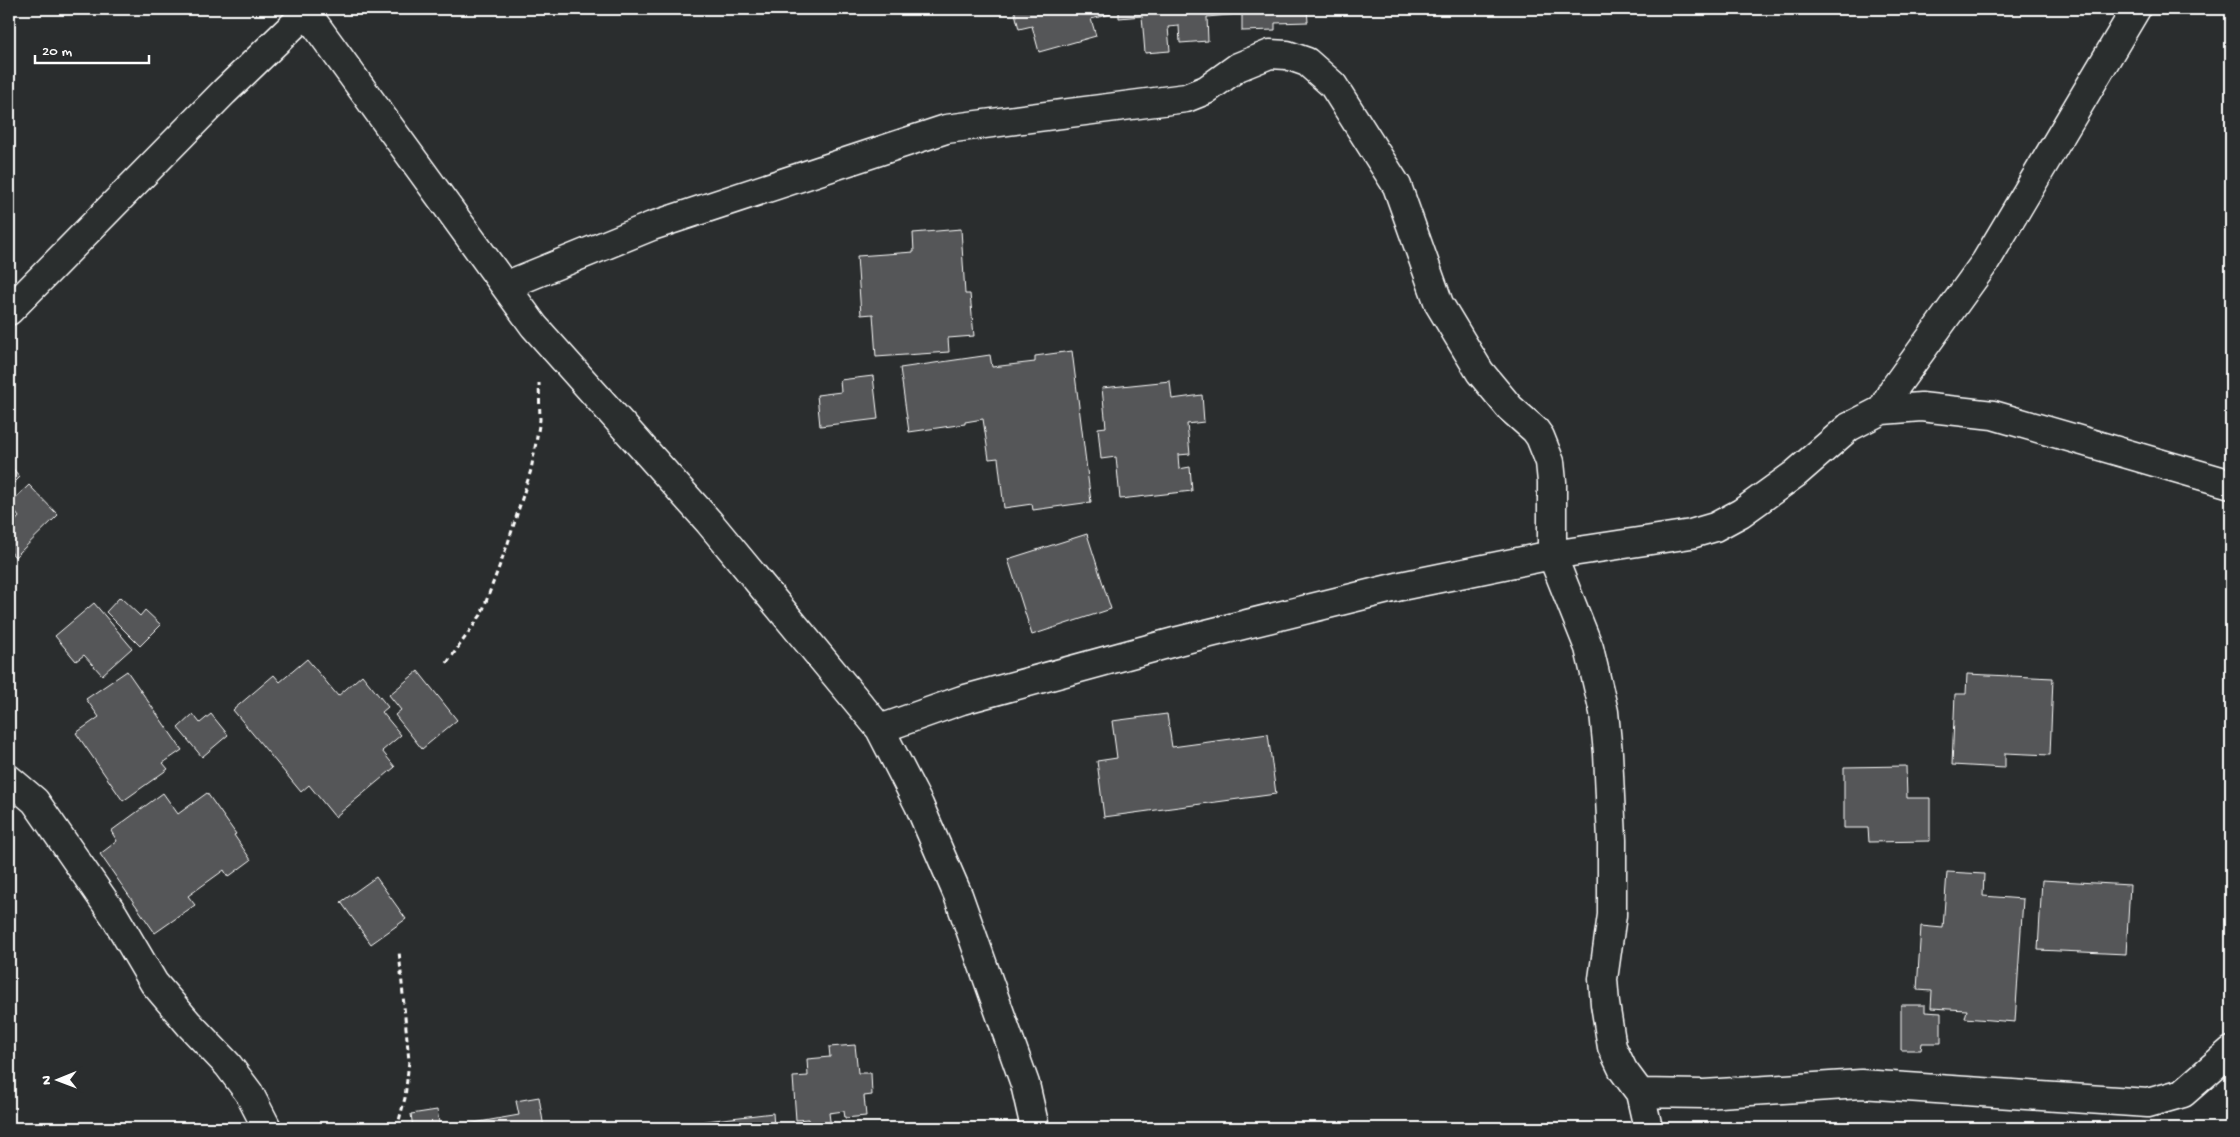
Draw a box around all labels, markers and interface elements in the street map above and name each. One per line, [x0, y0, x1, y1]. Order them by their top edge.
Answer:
scale bar [35, 32, 149, 64]
text: 20 m [42, 43, 72, 61]
north arrow [32, 1054, 82, 1104]
text: N [39, 1075, 56, 1085]

